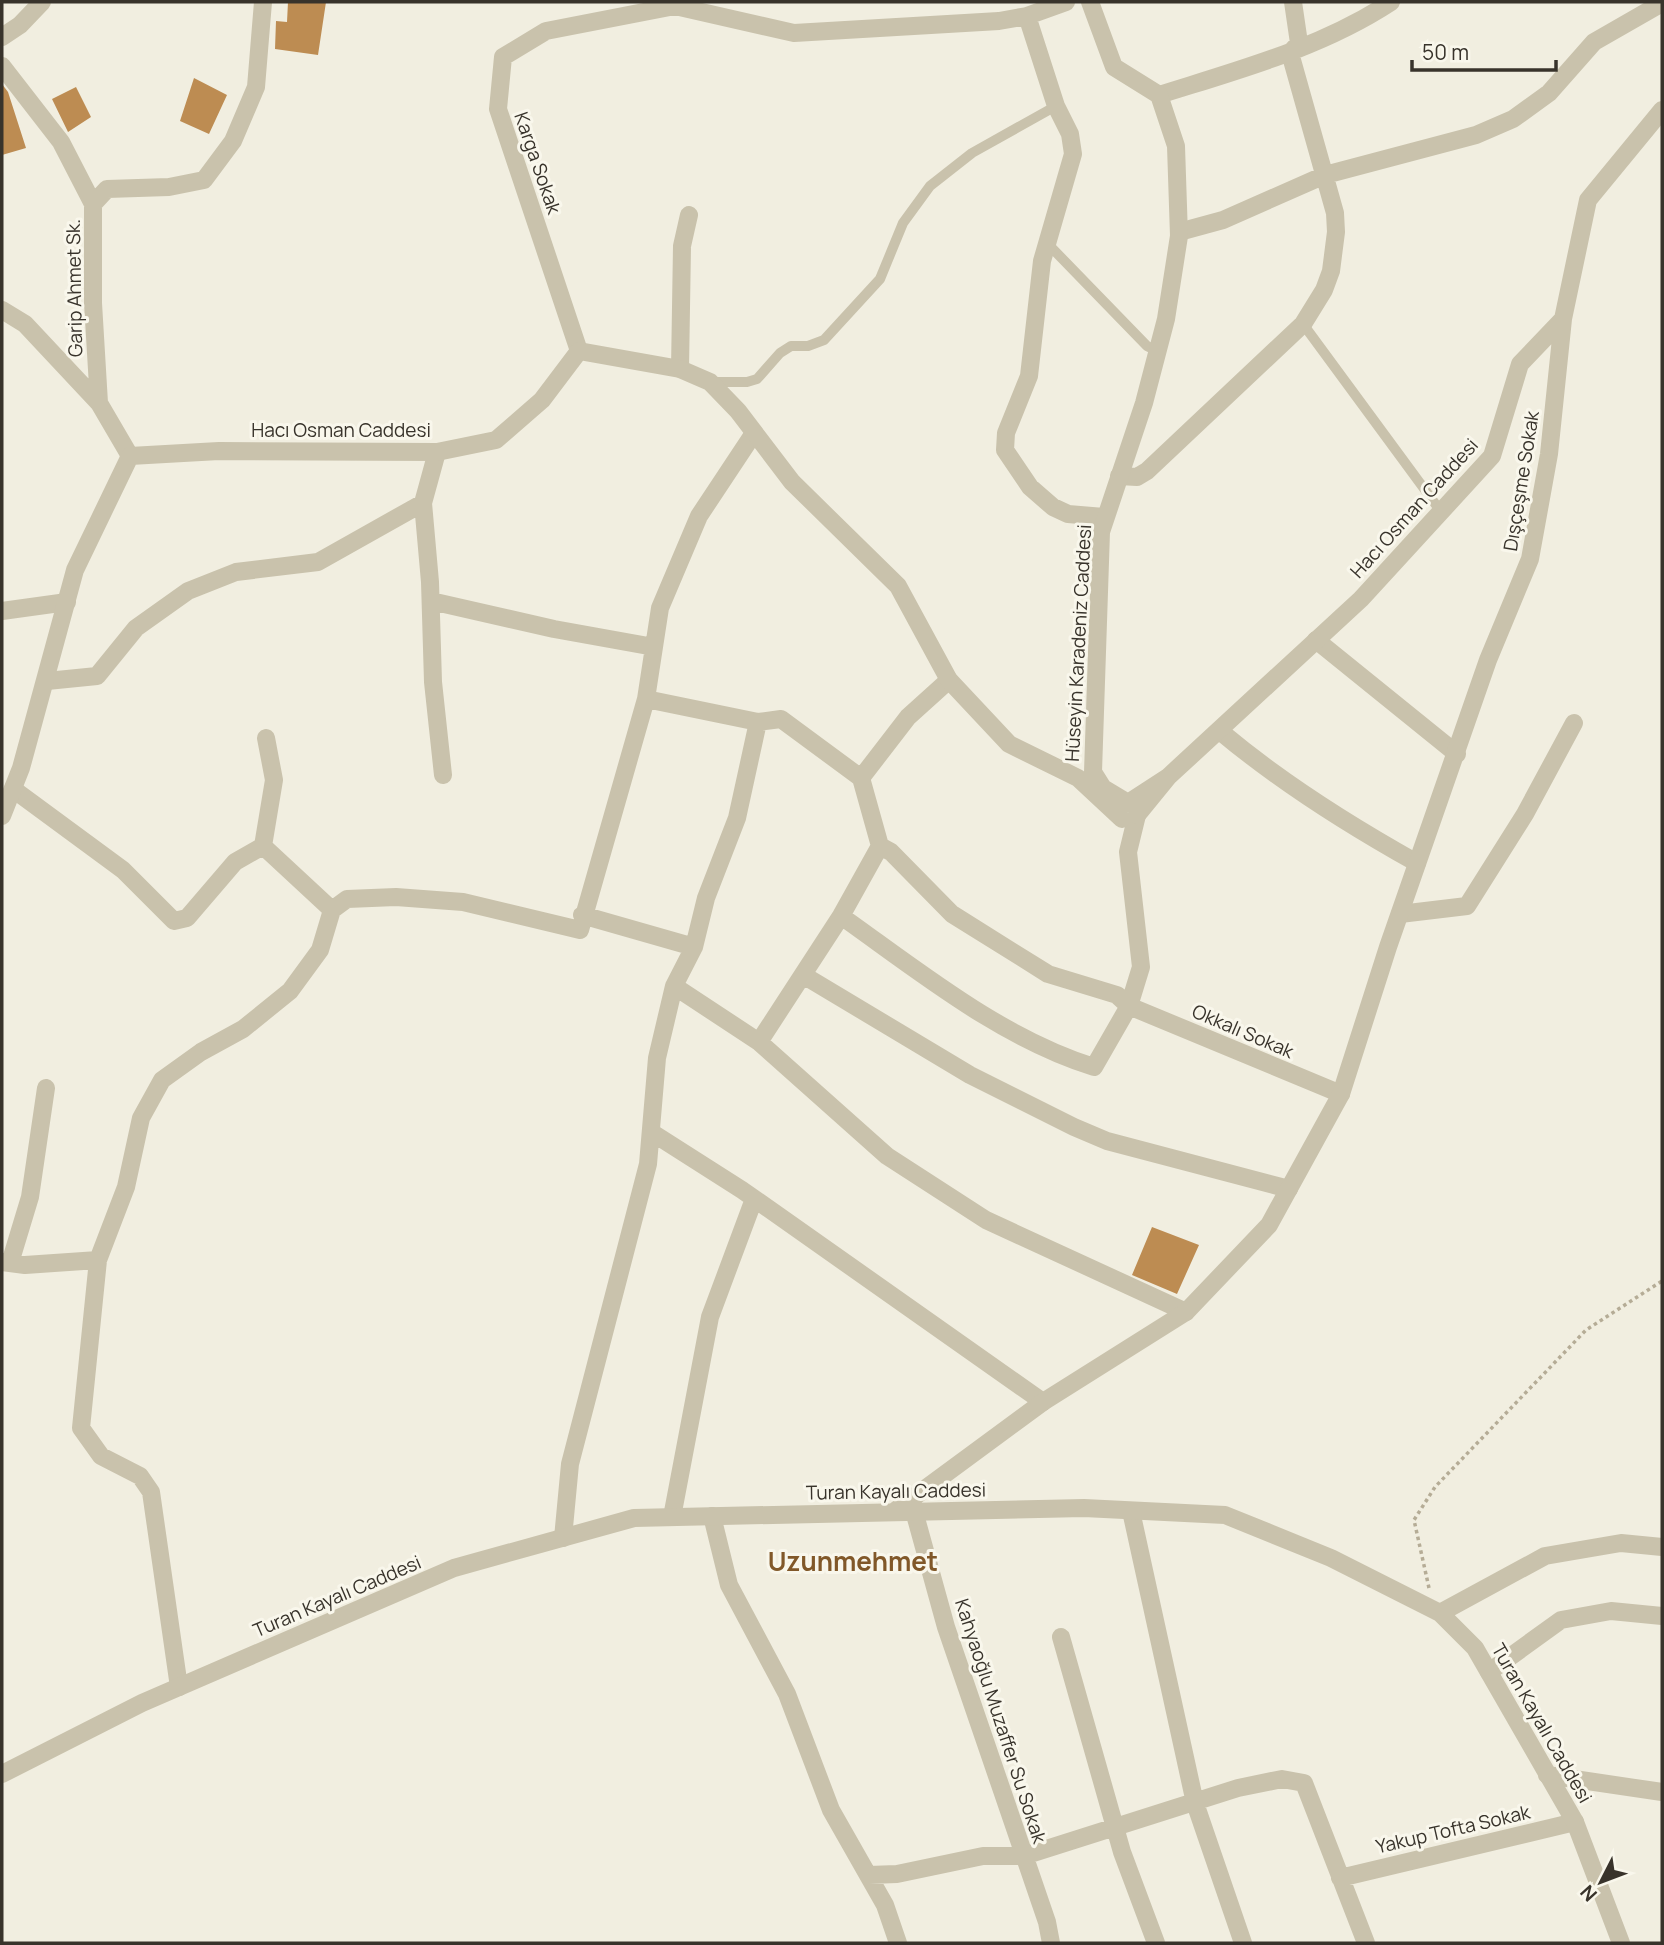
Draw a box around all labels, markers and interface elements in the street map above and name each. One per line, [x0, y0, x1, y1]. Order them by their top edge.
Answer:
scale bar [1412, 28, 1556, 72]
text: 50 m [1422, 38, 1469, 66]
street label: Karga Sokak [508, 109, 568, 218]
street label: Garip Ahmet Sk. [60, 219, 88, 357]
street label: Dışçeşme Sokak [1497, 408, 1545, 553]
street label: Hacı Osman Caddesi [251, 417, 431, 443]
street label: Hacı Osman Caddesi [1344, 433, 1484, 583]
street label: Hüseyin Karadeniz Caddesi [1059, 524, 1097, 762]
street label: Okkalı Sokak [1188, 998, 1298, 1064]
street label: Turan Kayalı Caddesi [806, 1476, 986, 1506]
district label: Uzunmehmet [768, 1543, 938, 1579]
street label: Turan Kayalı Caddesi [249, 1549, 425, 1643]
street label: Kahyaoğlu Muzaffer Su Sokak [949, 1595, 1053, 1847]
street label: Turan Kayalı Caddesi [1486, 1639, 1598, 1807]
street label: Yakup Tofta Sokak [1373, 1798, 1533, 1859]
north arrow [1566, 1847, 1636, 1917]
text: N [1574, 1880, 1603, 1907]

